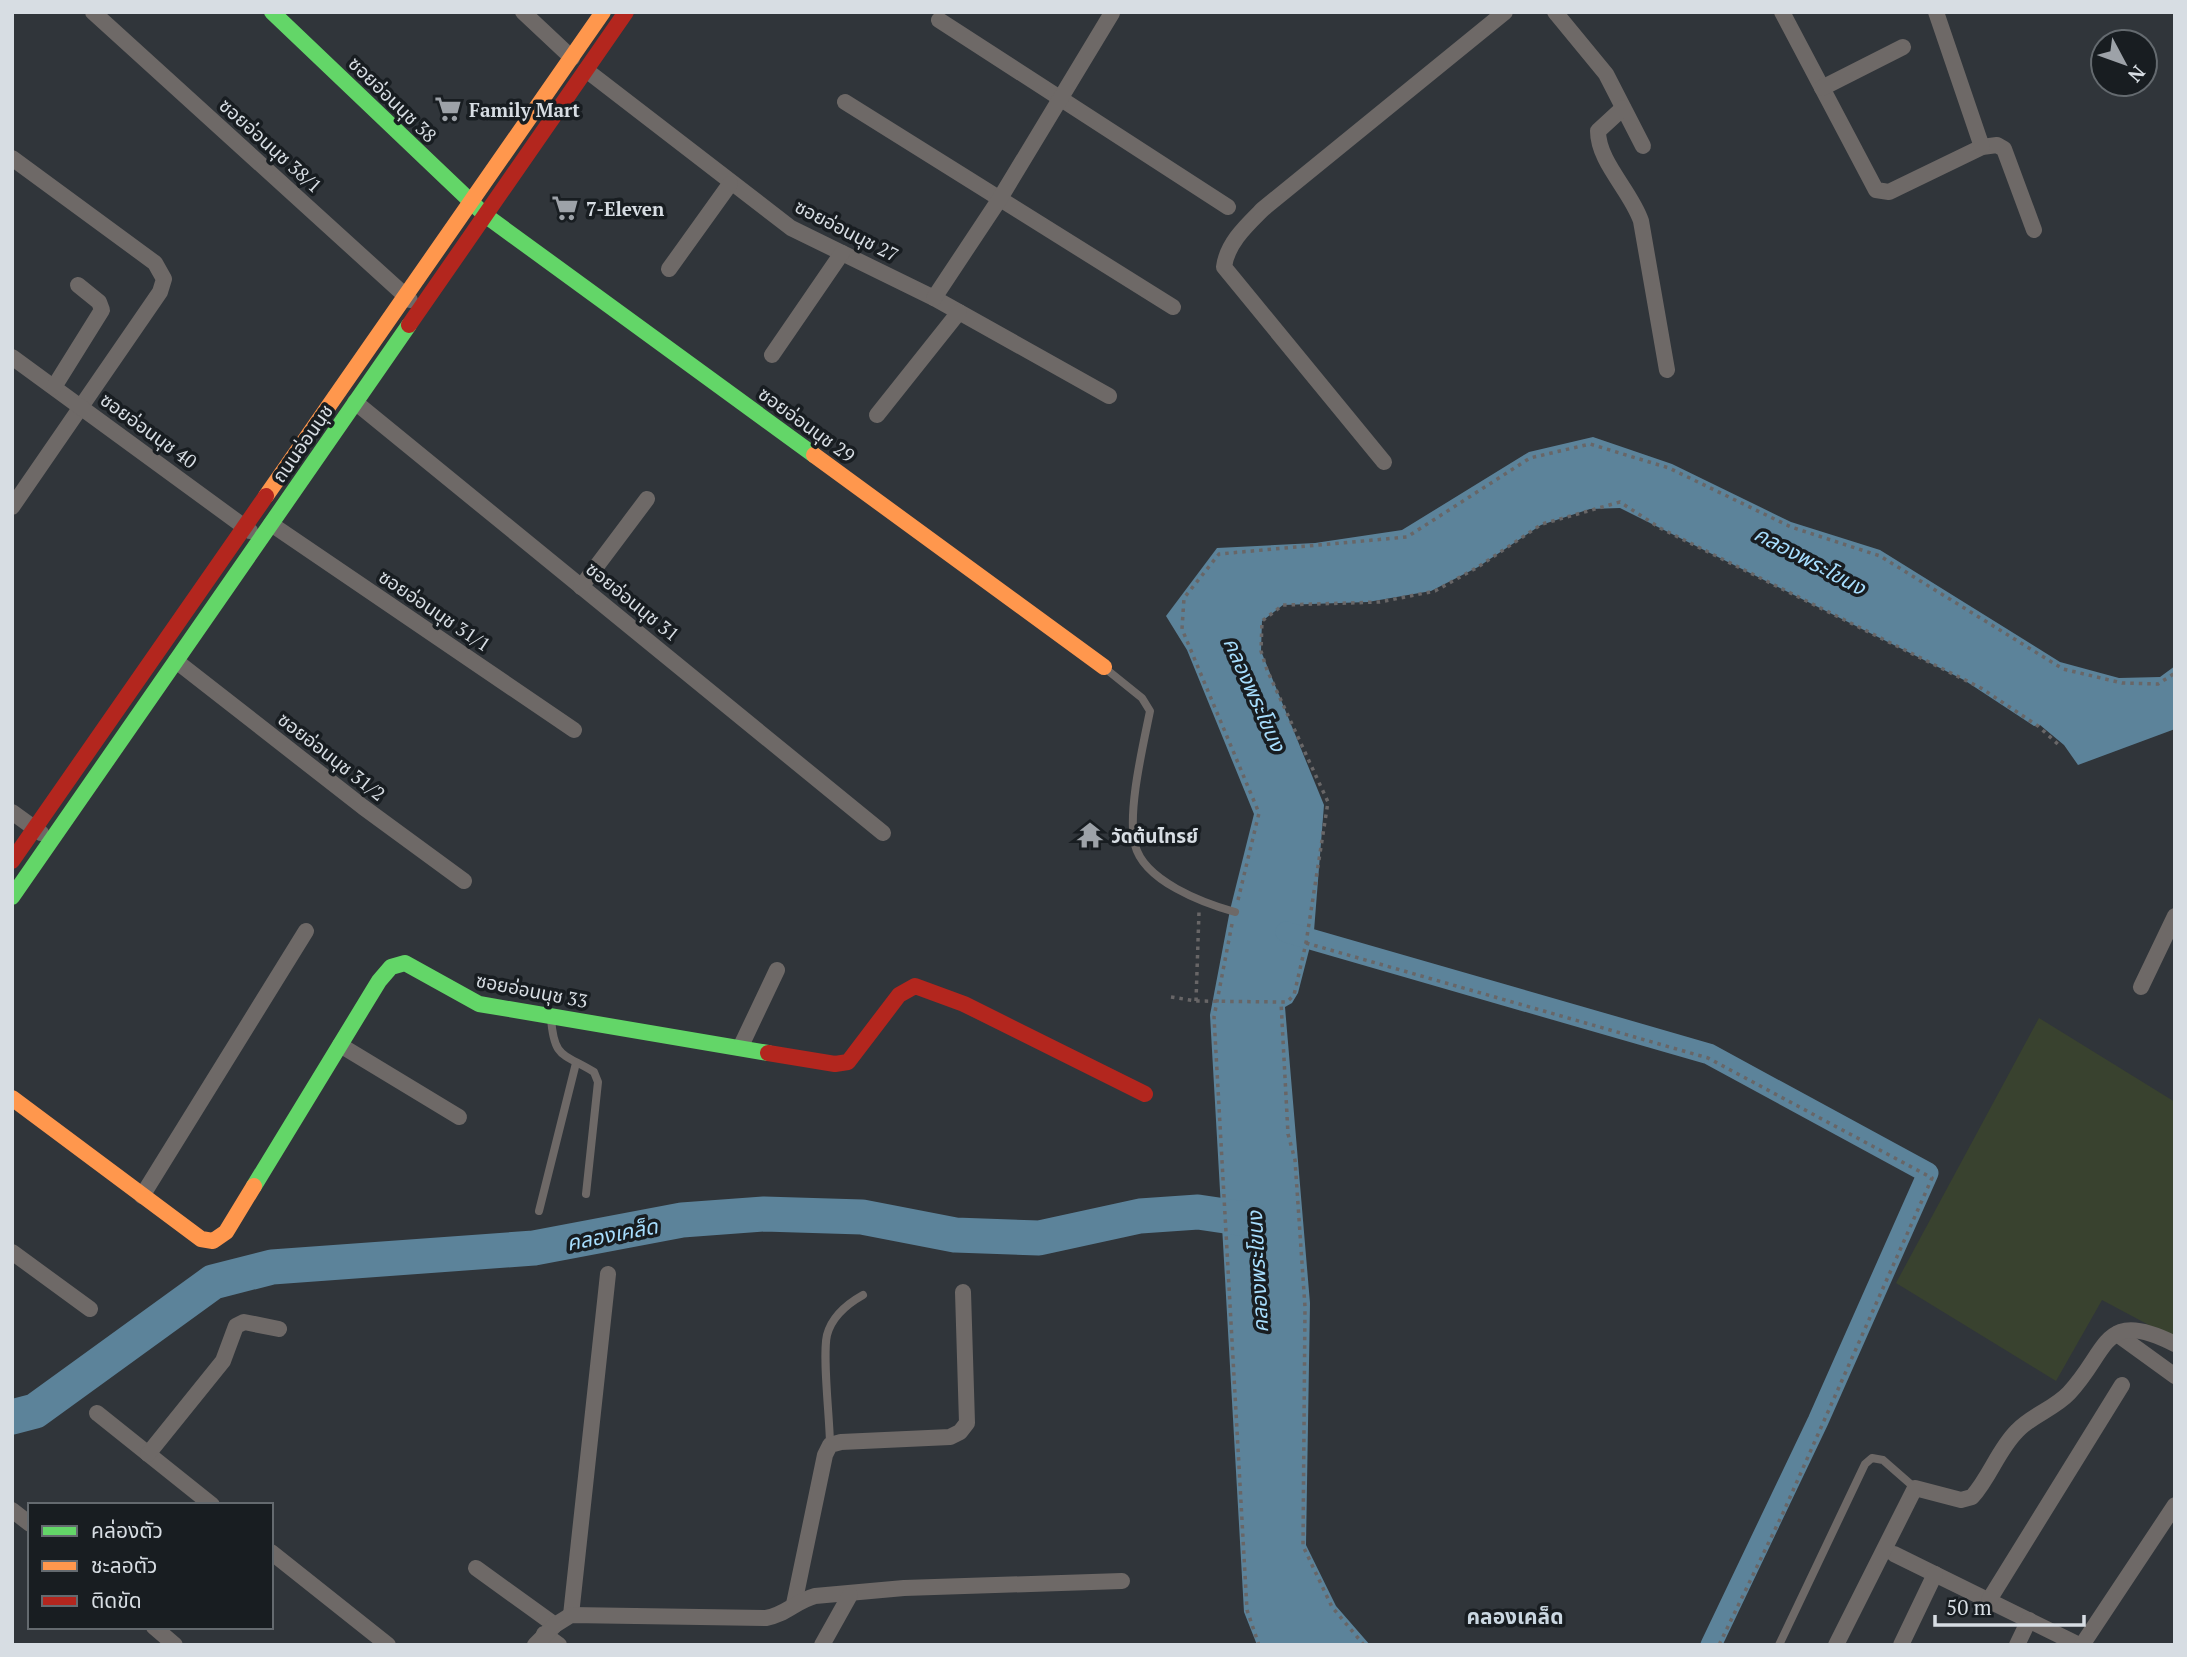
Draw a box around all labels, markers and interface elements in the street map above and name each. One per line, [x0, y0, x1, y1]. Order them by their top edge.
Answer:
north arrow [2089, 28, 2159, 98]
street label: ซอยอ่อนนุช 38 [344, 51, 442, 147]
text: N [2123, 61, 2151, 89]
street label: ซอยอ่อนนุช 38/1 [214, 92, 328, 198]
supermarket icon: Family Mart [433, 94, 463, 124]
place label: Family Mart [469, 97, 580, 122]
supermarket icon: 7-Eleven [550, 193, 580, 223]
street label: ซอยอ่อนนุช 27 [791, 193, 903, 267]
place label: 7-Eleven [586, 196, 665, 221]
street label: ซอยอ่อนนุช 29 [754, 381, 860, 467]
street label: ซอยอ่อนนุช 40 [96, 387, 202, 473]
street label: ถนนอ่อนนุช [266, 399, 338, 487]
water label: คลองพระโขนง [1750, 519, 1872, 602]
street label: ซอยอ่อนนุช 31 [581, 556, 685, 646]
street label: ซอยอ่อนนุช 31/1 [374, 563, 496, 657]
water label: คลองพระโขนง [1217, 633, 1293, 757]
street label: ซอยอ่อนนุช 31/2 [273, 706, 391, 806]
temple icon: วัดต้นไทรย์ [1075, 820, 1105, 850]
place label: วัดต้นไทรย์ [1111, 823, 1198, 848]
street label: ซอยอ่อนนุช 33 [474, 967, 590, 1013]
water label: คลองพระโขนง [1240, 1209, 1274, 1334]
water label: คลองเคล็ด [564, 1211, 661, 1257]
legend [28, 1503, 273, 1629]
text: คล่องตัว [91, 1516, 163, 1544]
text: ชะลอตัว [91, 1551, 157, 1579]
scale bar [1935, 1584, 2084, 1628]
text: ติดขัด [91, 1586, 142, 1614]
text: 50 m [1946, 1593, 1992, 1621]
district label: คลองเคล็ด [1467, 1602, 1564, 1630]

